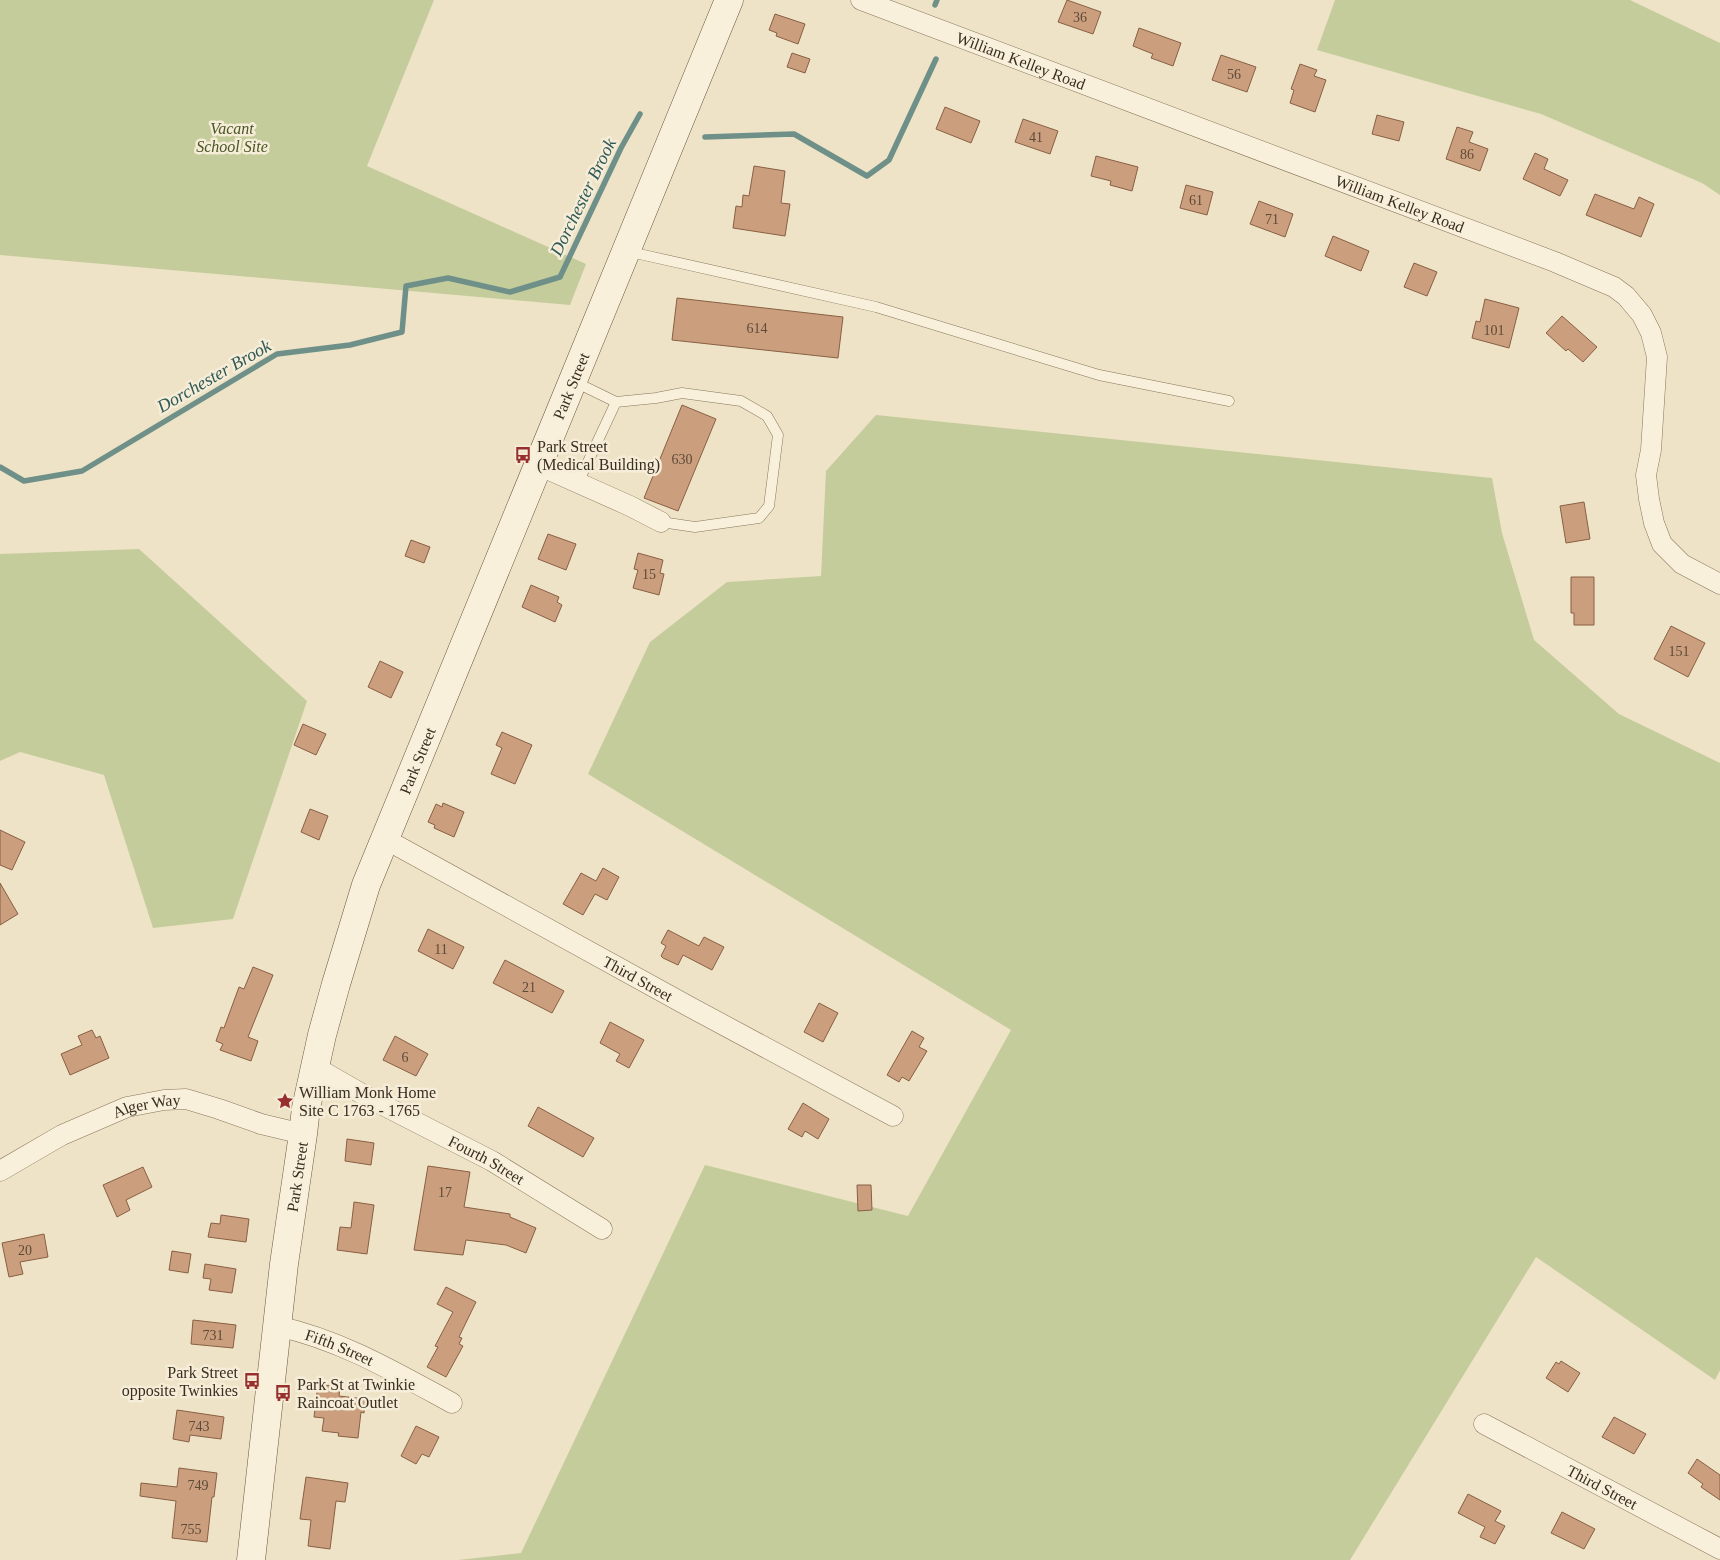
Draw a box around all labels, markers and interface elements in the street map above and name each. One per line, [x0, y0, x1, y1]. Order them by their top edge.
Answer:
house number: 36 [1073, 10, 1087, 25]
street label: William Kelley Road [954, 28, 1088, 92]
house number: 56 [1227, 67, 1241, 82]
park label: Vacant School Site [196, 120, 268, 155]
house number: 41 [1029, 130, 1043, 145]
water label: Dorchester Brook [545, 134, 621, 260]
house number: 86 [1460, 147, 1474, 162]
street label: William Kelley Road [1333, 171, 1467, 235]
house number: 61 [1189, 193, 1203, 208]
house number: 71 [1265, 212, 1279, 227]
house number: 614 [747, 321, 768, 336]
house number: 101 [1484, 323, 1505, 338]
water label: Dorchester Brook [153, 335, 275, 417]
street label: Park Street [549, 349, 592, 422]
place label: Park Street (Medical Building) [537, 438, 660, 474]
bus stop icon: Park Street (Medical Building) [513, 445, 533, 465]
house number: 630 [672, 452, 693, 467]
house number: 15 [642, 567, 656, 582]
house number: 151 [1669, 644, 1690, 659]
street label: Park Street [396, 724, 439, 796]
house number: 11 [434, 942, 448, 957]
street label: Third Street [600, 952, 676, 1005]
house number: 21 [522, 980, 536, 995]
house number: 6 [402, 1050, 409, 1065]
place label: William Monk Home Site C 1763 - 1765 [299, 1084, 436, 1119]
street label: Alger Way [110, 1091, 181, 1121]
place icon: William Monk Home Site C 1763 - 1765 [275, 1091, 295, 1111]
street label: Fourth Street [446, 1132, 528, 1188]
street label: Park Street [283, 1140, 310, 1213]
house number: 17 [438, 1185, 452, 1200]
house number: 20 [18, 1243, 32, 1258]
street label: Fifth Street [303, 1326, 377, 1369]
house number: 731 [203, 1328, 224, 1343]
place label: Park Street opposite Twinkies [122, 1364, 239, 1400]
bus stop icon: Park Street opposite Twinkies [242, 1371, 262, 1391]
place label: Park St at Twinkie Raincoat Outlet [297, 1376, 415, 1411]
bus stop icon: Park St at Twinkie Raincoat Outlet [273, 1383, 293, 1403]
house number: 743 [189, 1419, 210, 1434]
street label: Third Street [1564, 1461, 1641, 1512]
house number: 749 [188, 1478, 209, 1493]
house number: 755 [181, 1522, 202, 1537]

